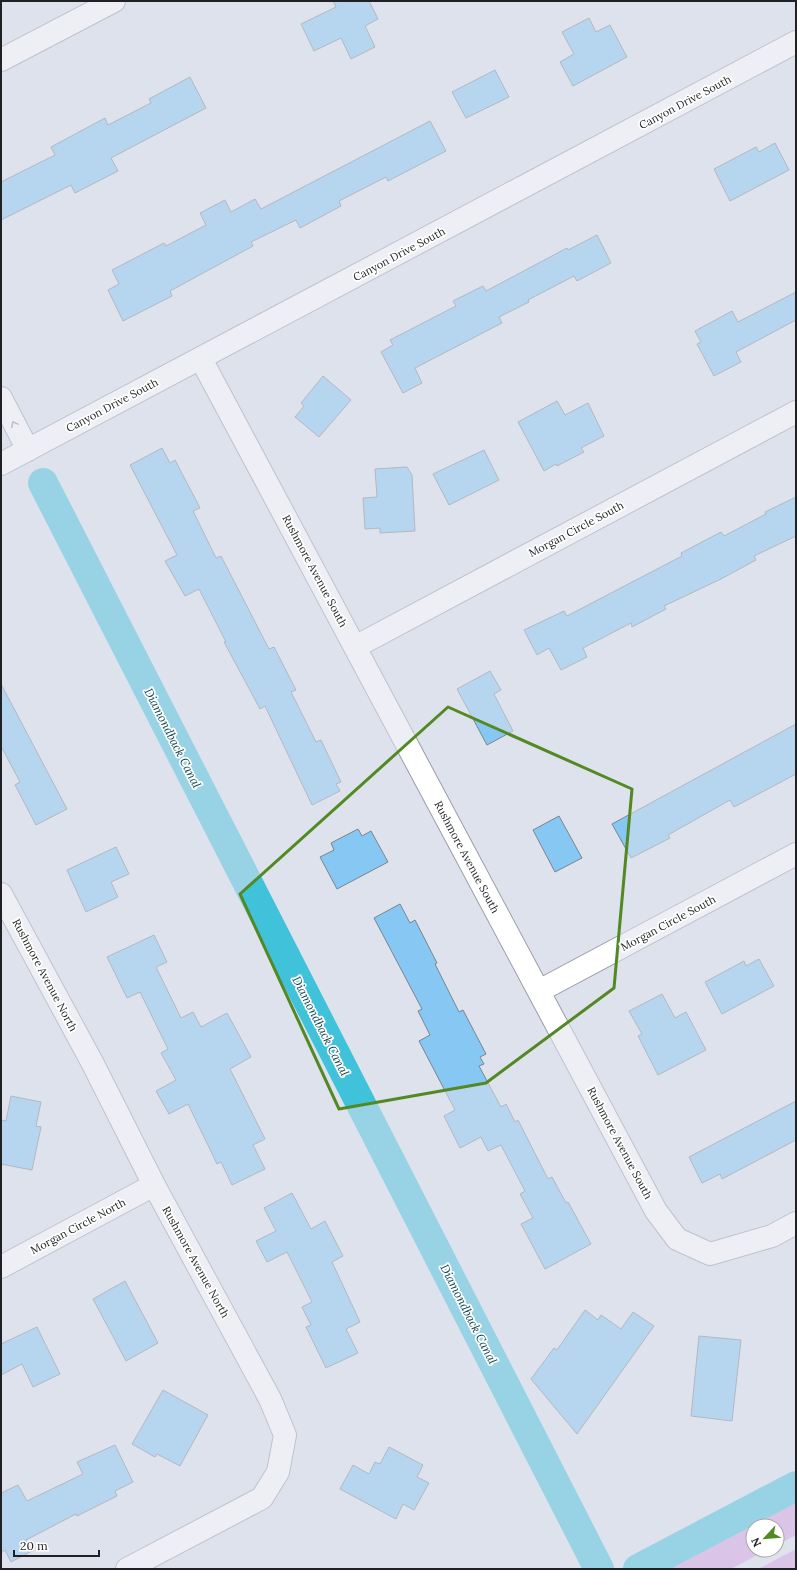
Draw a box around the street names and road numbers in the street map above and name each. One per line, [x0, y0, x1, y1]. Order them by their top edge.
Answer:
street label: Canyon Drive South [637, 72, 734, 132]
street label: Canyon Drive South [351, 224, 448, 284]
street label: Canyon Drive South [64, 375, 161, 435]
street label: Morgan Circle South [526, 498, 626, 560]
street label: Rushmore Avenue South [279, 512, 351, 630]
street label: Rushmore Avenue South [431, 798, 503, 916]
street label: Morgan Circle South [618, 892, 718, 954]
street label: Rushmore Avenue North [9, 916, 81, 1034]
street label: Rushmore Avenue South [584, 1084, 656, 1202]
street label: Morgan Circle North [28, 1195, 128, 1257]
street label: Rushmore Avenue North [159, 1204, 233, 1321]

